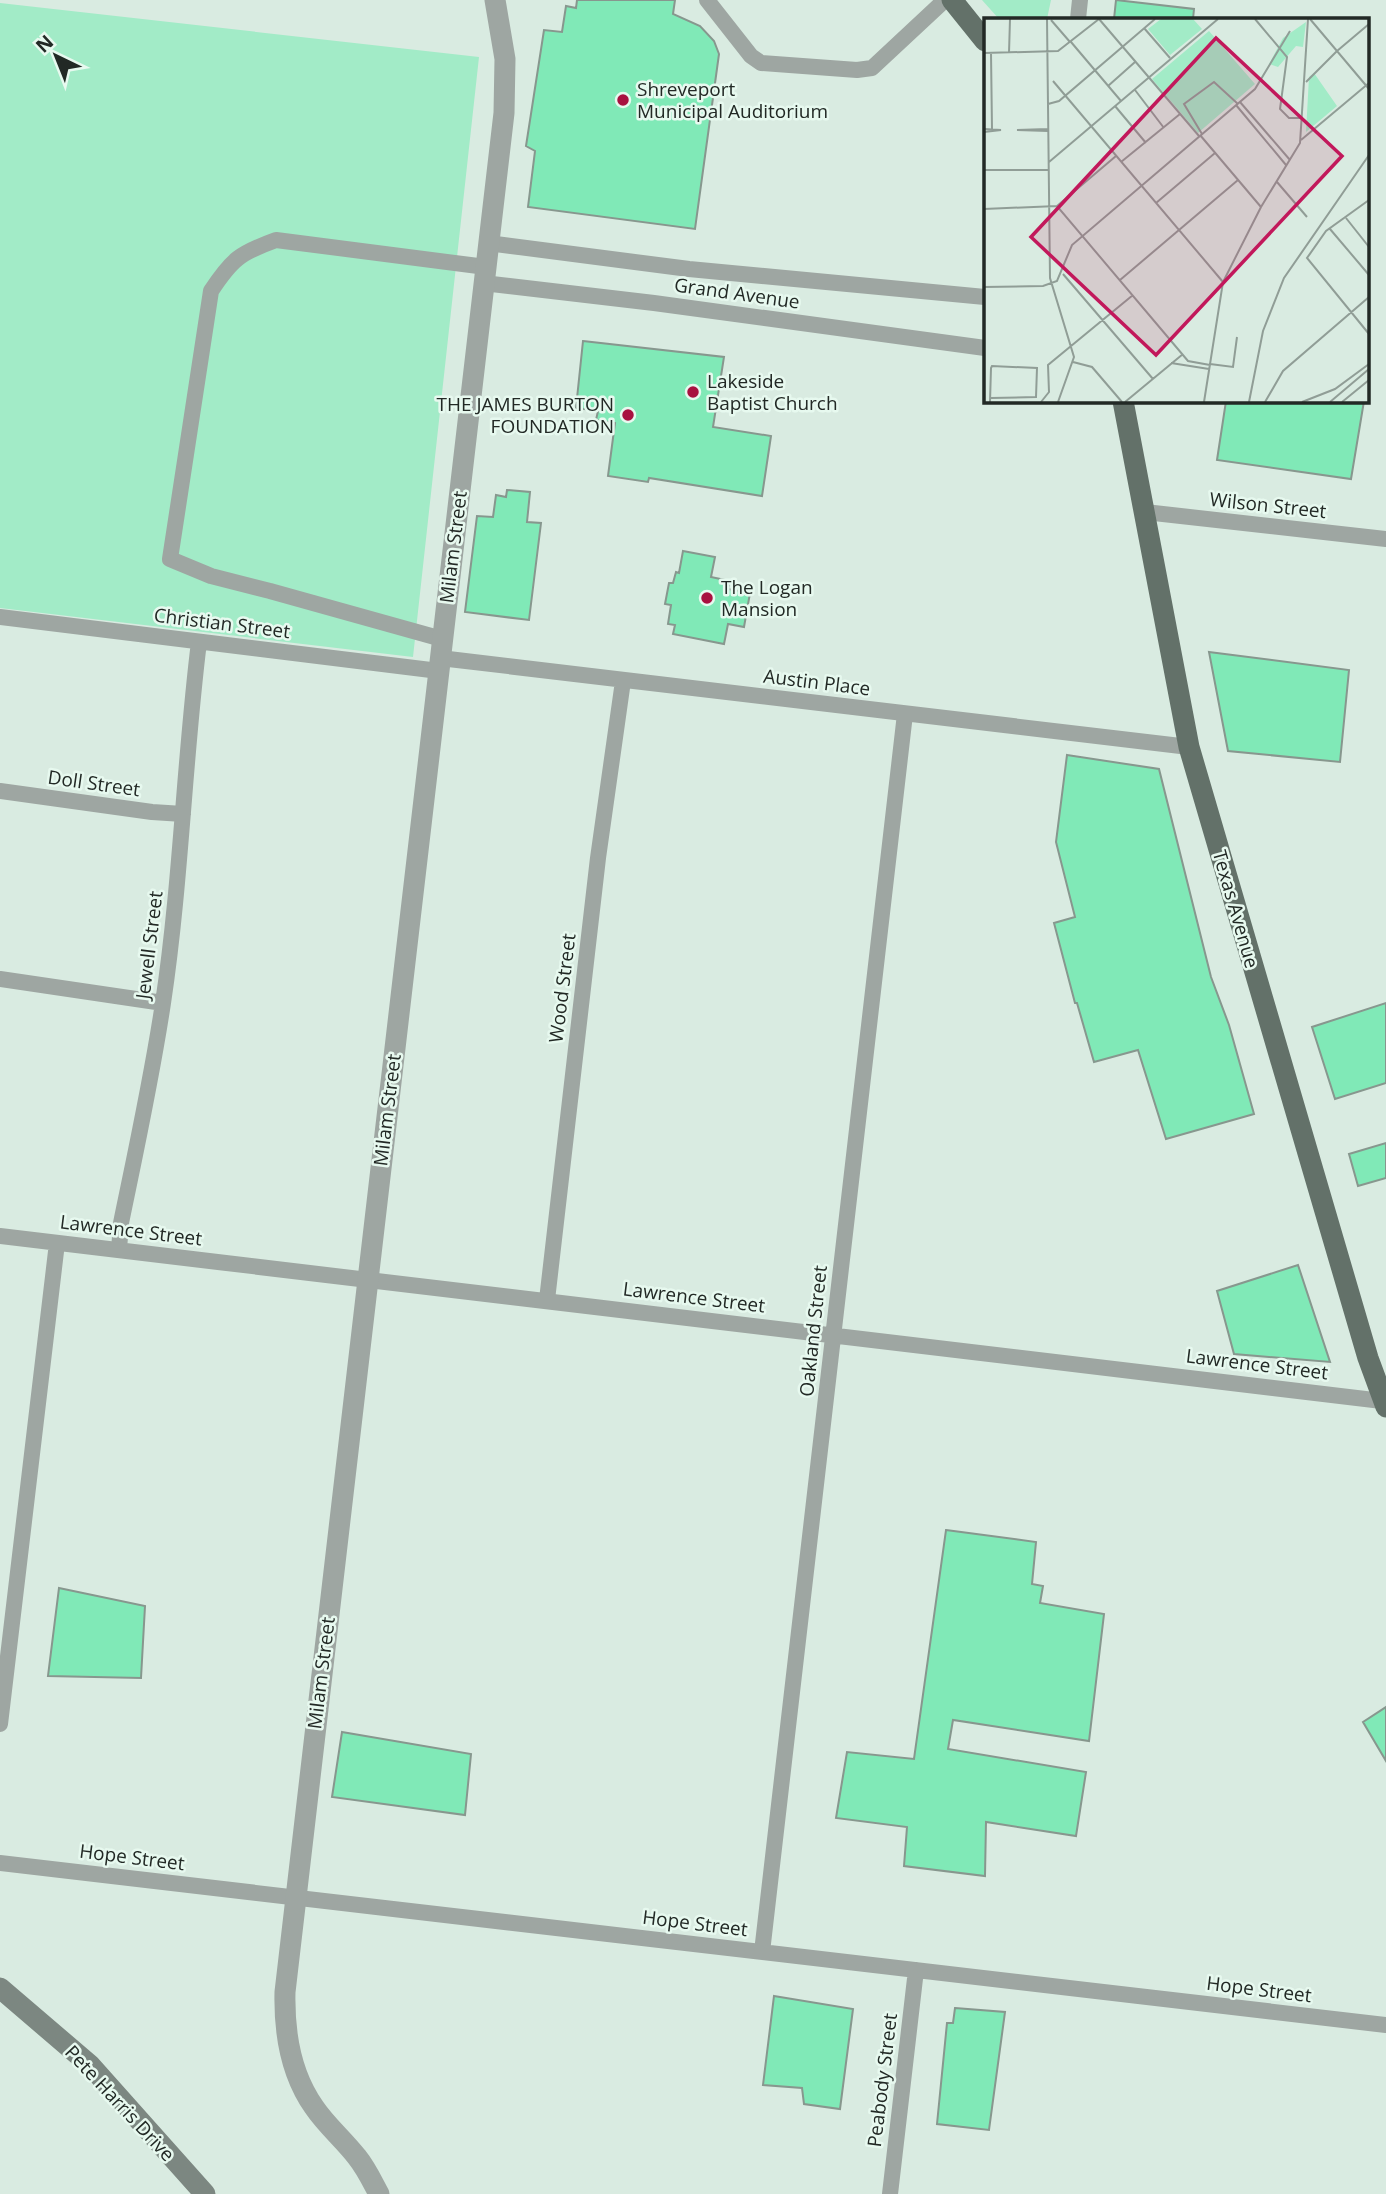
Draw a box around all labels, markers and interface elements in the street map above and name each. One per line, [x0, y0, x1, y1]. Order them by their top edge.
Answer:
inset map [984, 18, 1368, 402]
north arrow [21, 21, 91, 91]
text: N [30, 29, 59, 58]
place label: Shreveport Municipal Auditorium [637, 76, 828, 124]
marker: Shreveport Municipal Auditorium [615, 92, 631, 108]
street label: Grand Avenue [673, 271, 801, 315]
place label: Lakeside Baptist Church [707, 368, 838, 416]
marker: Lakeside Baptist Church [685, 384, 701, 400]
place label: THE JAMES BURTON FOUNDATION [437, 391, 614, 439]
marker: THE JAMES BURTON FOUNDATION [620, 407, 636, 423]
street label: Wilson Street [1208, 486, 1328, 524]
street label: Milam Street [433, 489, 473, 605]
place label: The Logan Mansion [721, 574, 813, 622]
marker: The Logan Mansion [699, 590, 715, 606]
street label: Christian Street [152, 602, 292, 644]
street label: Austin Place [762, 663, 872, 701]
street label: Doll Street [46, 764, 142, 802]
street label: Texas Avenue [1207, 847, 1265, 971]
street label: Jewell Street [129, 889, 169, 1003]
street label: Wood Street [542, 932, 582, 1044]
street label: Milam Street [367, 1052, 407, 1168]
street label: Lawrence Street [58, 1208, 204, 1252]
street label: Oakland Street [793, 1264, 833, 1398]
street label: Lawrence Street [621, 1275, 767, 1319]
street label: Lawrence Street [1184, 1342, 1330, 1386]
street label: Milam Street [301, 1615, 341, 1731]
street label: Hope Street [78, 1838, 186, 1876]
street label: Hope Street [641, 1904, 749, 1942]
street label: Hope Street [1205, 1970, 1313, 2008]
street label: Peabody Street [861, 2011, 903, 2149]
street label: Pete Harris Drive [59, 2039, 181, 2167]

